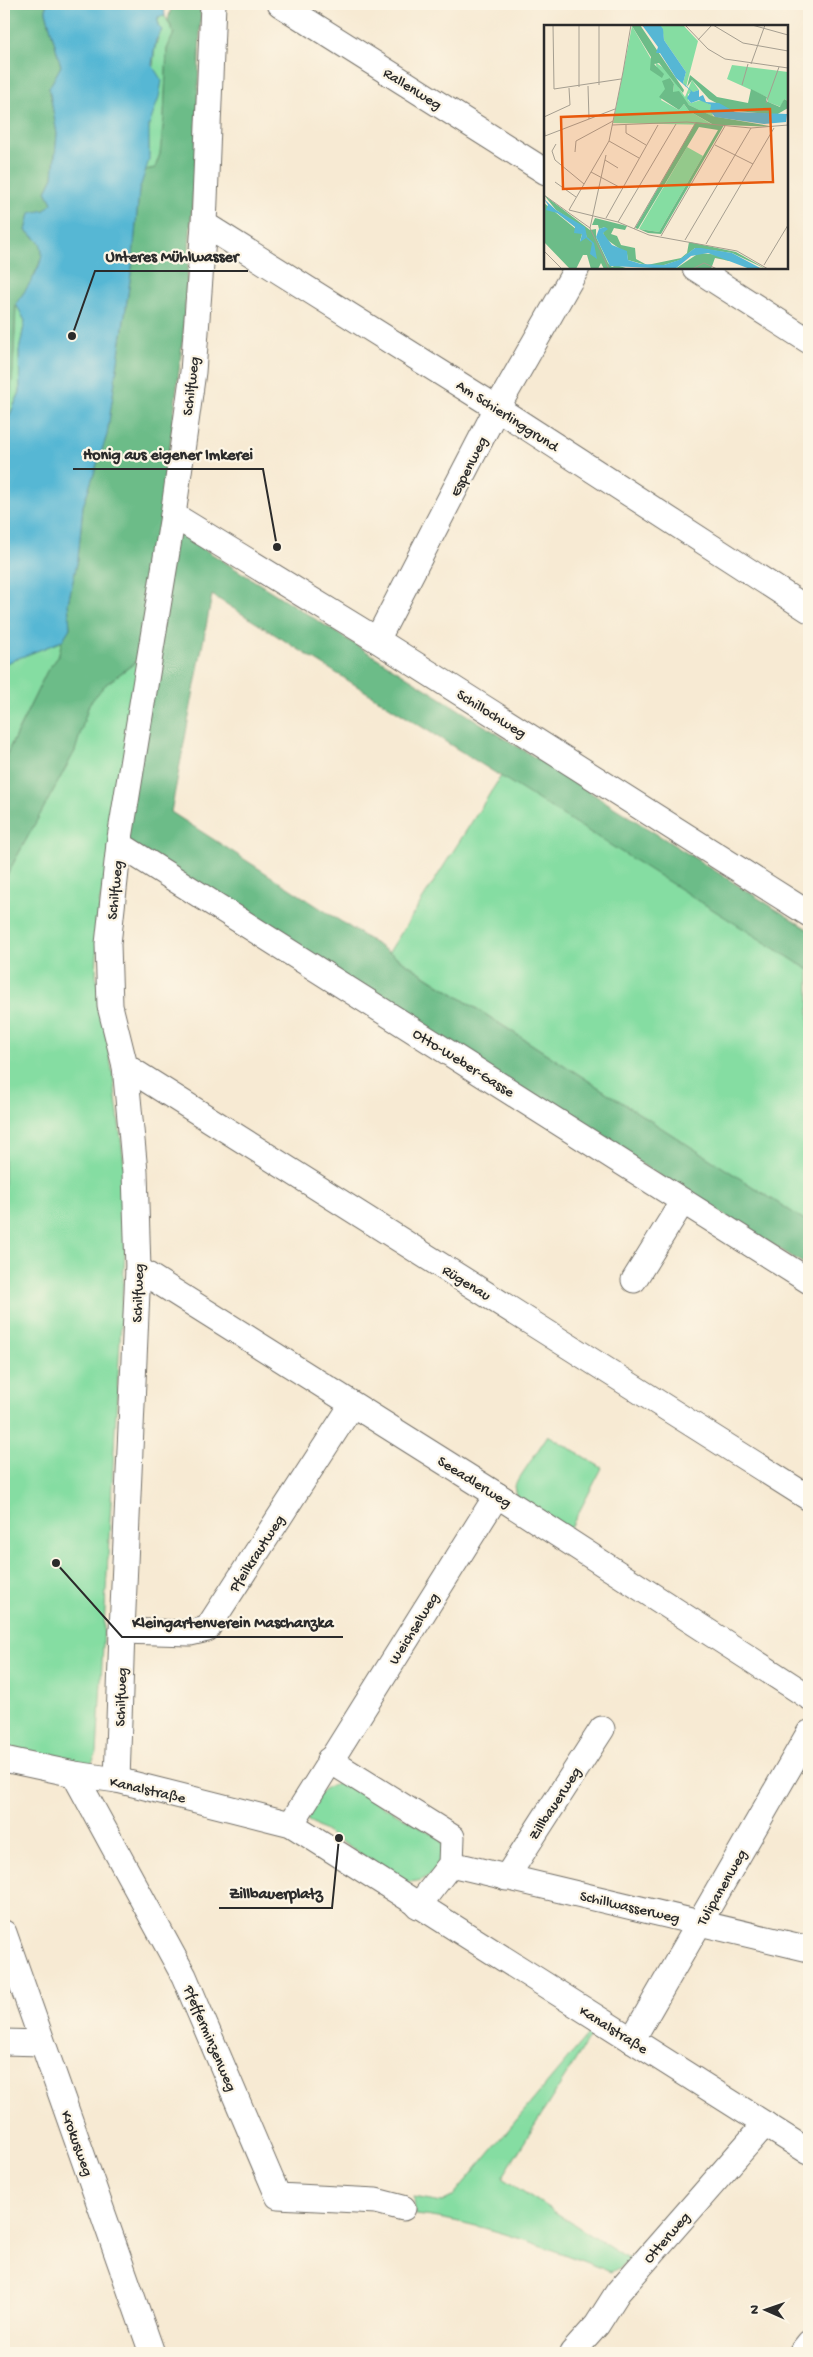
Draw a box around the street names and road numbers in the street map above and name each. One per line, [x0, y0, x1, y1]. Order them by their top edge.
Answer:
street label: Rallenweg [379, 65, 445, 115]
street label: Schilfweg [179, 356, 205, 417]
street label: Am Schierlinggrund [452, 377, 563, 457]
street label: Espenweg [447, 434, 493, 500]
street label: Schillochweg [453, 686, 529, 743]
street label: Schilfweg [104, 860, 128, 921]
street label: Otto-Weber-Gasse [409, 1025, 517, 1102]
street label: Rügenau [438, 1262, 493, 1306]
street label: Schilfweg [129, 1263, 149, 1323]
street label: Seeadlerweg [434, 1453, 514, 1513]
street label: Pfeilkrautweg [225, 1512, 289, 1597]
street label: Weichselweg [386, 1590, 444, 1668]
street label: Schilfweg [112, 1667, 132, 1727]
street label: Zillbauerweg [525, 1764, 586, 1844]
street label: Kanalstraße [108, 1773, 188, 1808]
street label: Tulipanenweg [693, 1847, 752, 1930]
street label: Schillwasserweg [578, 1888, 681, 1928]
street label: Pfefferminzenweg [178, 1982, 240, 2094]
street label: Kanalstraße [575, 2003, 651, 2059]
street label: Krokusweg [56, 2108, 96, 2179]
street label: Otterweg [640, 2209, 695, 2268]

